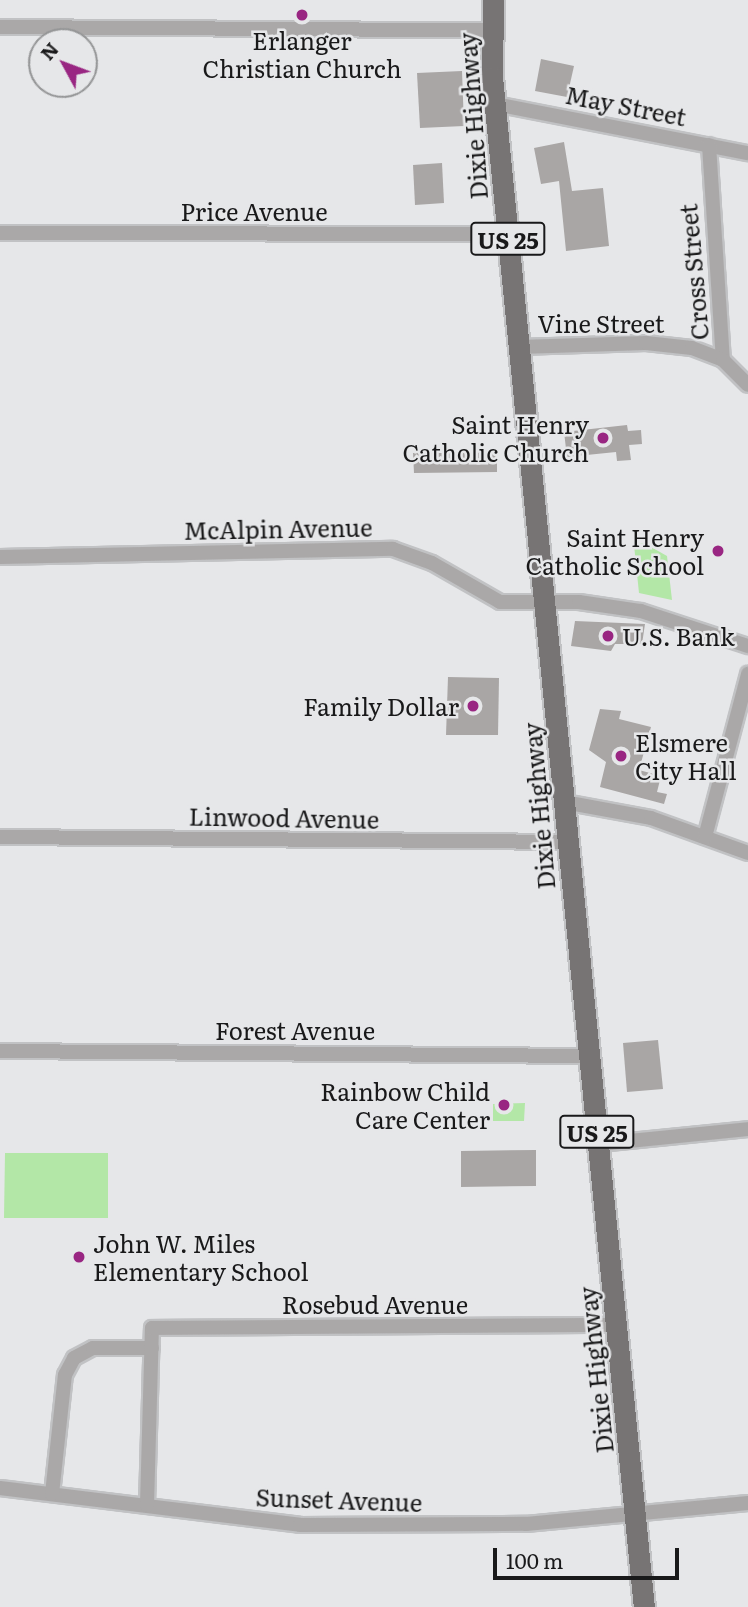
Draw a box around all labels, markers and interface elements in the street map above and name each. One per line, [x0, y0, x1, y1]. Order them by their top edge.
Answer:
marker: Erlanger Christian Church [294, 7, 310, 23]
place label: Erlanger Christian Church [202, 26, 402, 82]
north arrow [28, 28, 98, 98]
street label: Dixie Highway [452, 32, 492, 200]
text: N [33, 35, 64, 66]
street label: May Street [563, 79, 689, 131]
street label: Price Avenue [180, 197, 328, 225]
street label: Cross Street [673, 203, 713, 341]
road number: US 25 [470, 220, 546, 258]
street label: Vine Street [537, 309, 665, 337]
place label: Saint Henry Catholic Church [402, 410, 589, 466]
marker: Saint Henry Catholic Church [595, 430, 611, 446]
street label: McAlpin Avenue [183, 512, 373, 544]
place label: Saint Henry Catholic School [526, 523, 704, 579]
marker: Saint Henry Catholic School [710, 543, 726, 559]
place label: U.S. Bank [622, 622, 735, 650]
marker: U.S. Bank [600, 628, 616, 644]
place label: Family Dollar [303, 692, 459, 720]
marker: Family Dollar [465, 698, 481, 714]
street label: Dixie Highway [516, 721, 560, 891]
place label: Elsmere City Hall [635, 728, 736, 784]
marker: Elsmere City Hall [613, 748, 629, 764]
street label: Linwood Avenue [189, 801, 379, 833]
street label: Forest Avenue [215, 1016, 375, 1044]
place label: Rainbow Child Care Center [320, 1077, 490, 1133]
marker: Rainbow Child Care Center [496, 1097, 512, 1113]
road number: US 25 [558, 1112, 636, 1152]
place label: John W. Miles Elementary School [93, 1229, 309, 1285]
marker: John W. Miles Elementary School [71, 1249, 87, 1265]
street label: Dixie Highway [572, 1285, 618, 1455]
street label: Rosebud Avenue [282, 1290, 468, 1318]
street label: Sunset Avenue [255, 1482, 423, 1516]
scale bar [496, 1534, 682, 1578]
text: 100 m [506, 1544, 563, 1575]

